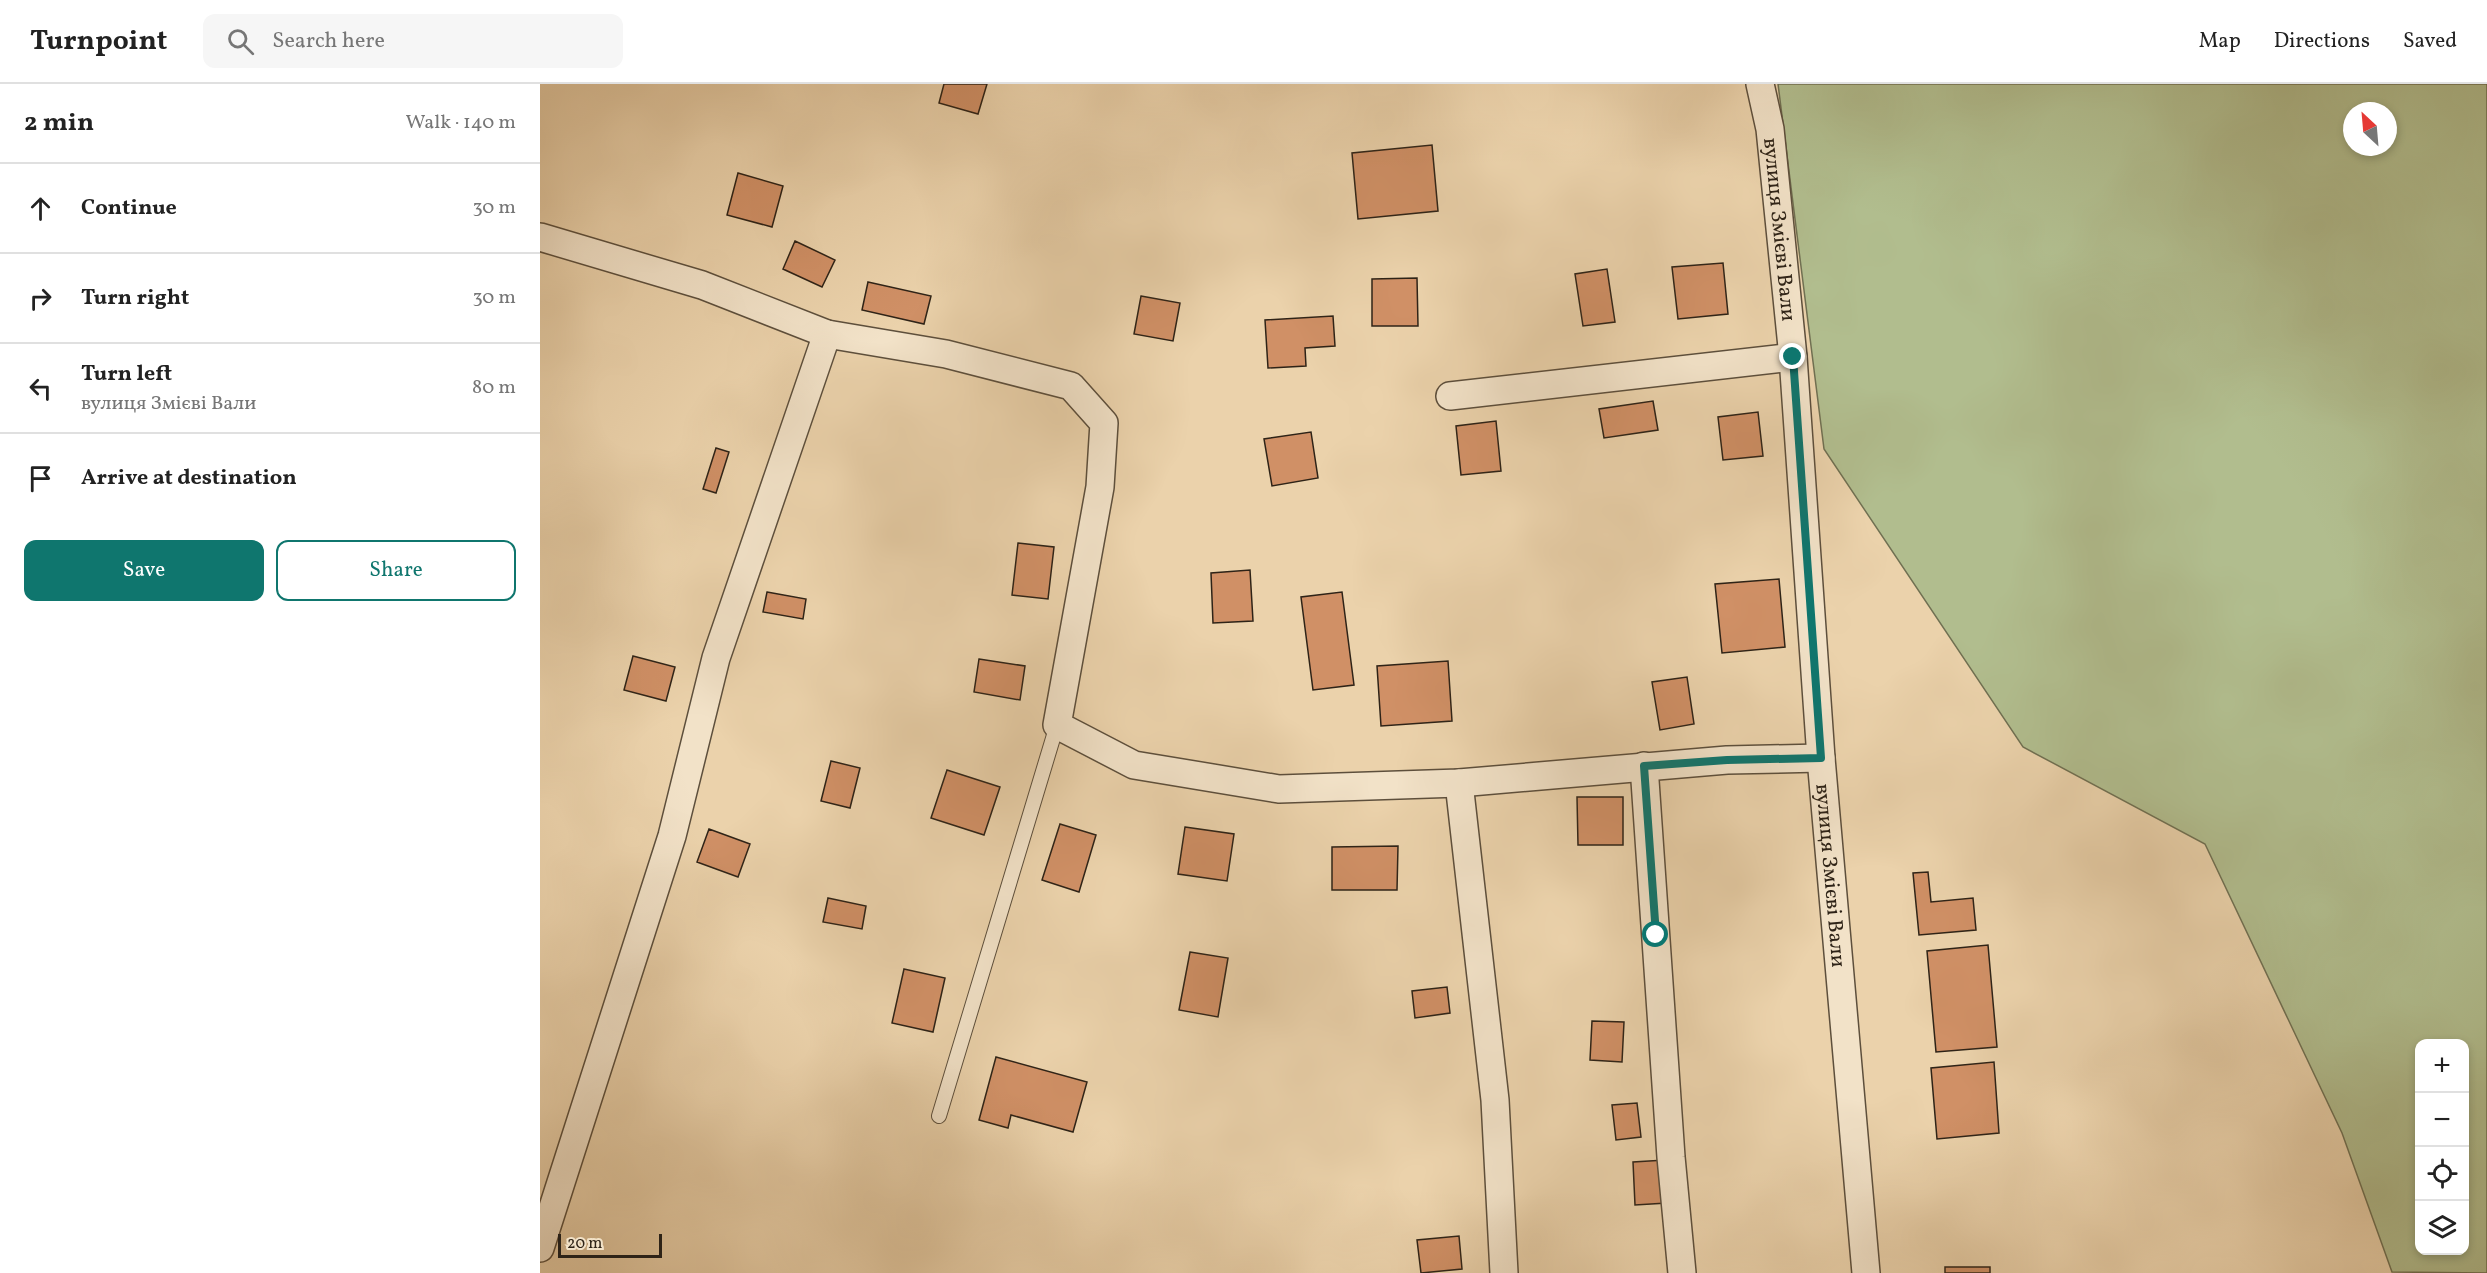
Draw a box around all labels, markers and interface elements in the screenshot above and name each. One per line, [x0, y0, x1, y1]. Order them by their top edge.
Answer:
search box [203, 14, 623, 68]
text: Turnpoint [30, 22, 167, 61]
icon: search [224, 25, 257, 58]
text: Search here [272, 26, 385, 57]
text: Map [2199, 27, 2241, 56]
text: Directions [2274, 27, 2370, 56]
text: Saved [2403, 27, 2457, 56]
north arrow [2343, 102, 2397, 156]
text: 2 min [24, 105, 94, 141]
text: Walk · 140 m [406, 109, 516, 137]
street label: вулиця Змієві Вали [1755, 136, 1802, 323]
icon: ahead [24, 192, 57, 225]
text: Continue [81, 193, 177, 224]
text: 30 m [472, 194, 516, 222]
icon: right [24, 282, 57, 315]
text: Turn right [81, 283, 189, 314]
text: 30 m [472, 284, 516, 312]
route end [1779, 343, 1805, 369]
text: Turn left [81, 359, 172, 390]
icon: left [24, 372, 57, 405]
text: 80 m [472, 374, 516, 402]
text: вулиця Змієві Вали [81, 390, 256, 418]
icon: arrive [24, 462, 57, 495]
text: Arrive at destination [81, 463, 297, 494]
button: Save [24, 540, 264, 601]
button: Share [276, 540, 516, 601]
street label: вулиця Змієві Вали [1807, 782, 1852, 969]
route start [1642, 921, 1668, 947]
map controls [2415, 1039, 2469, 1255]
button: + [2415, 1039, 2469, 1093]
button: − [2415, 1093, 2469, 1147]
button: locate [2415, 1147, 2469, 1201]
button: layers [2415, 1201, 2469, 1255]
scale bar [558, 1231, 662, 1258]
text: 20 m [567, 1233, 602, 1255]

